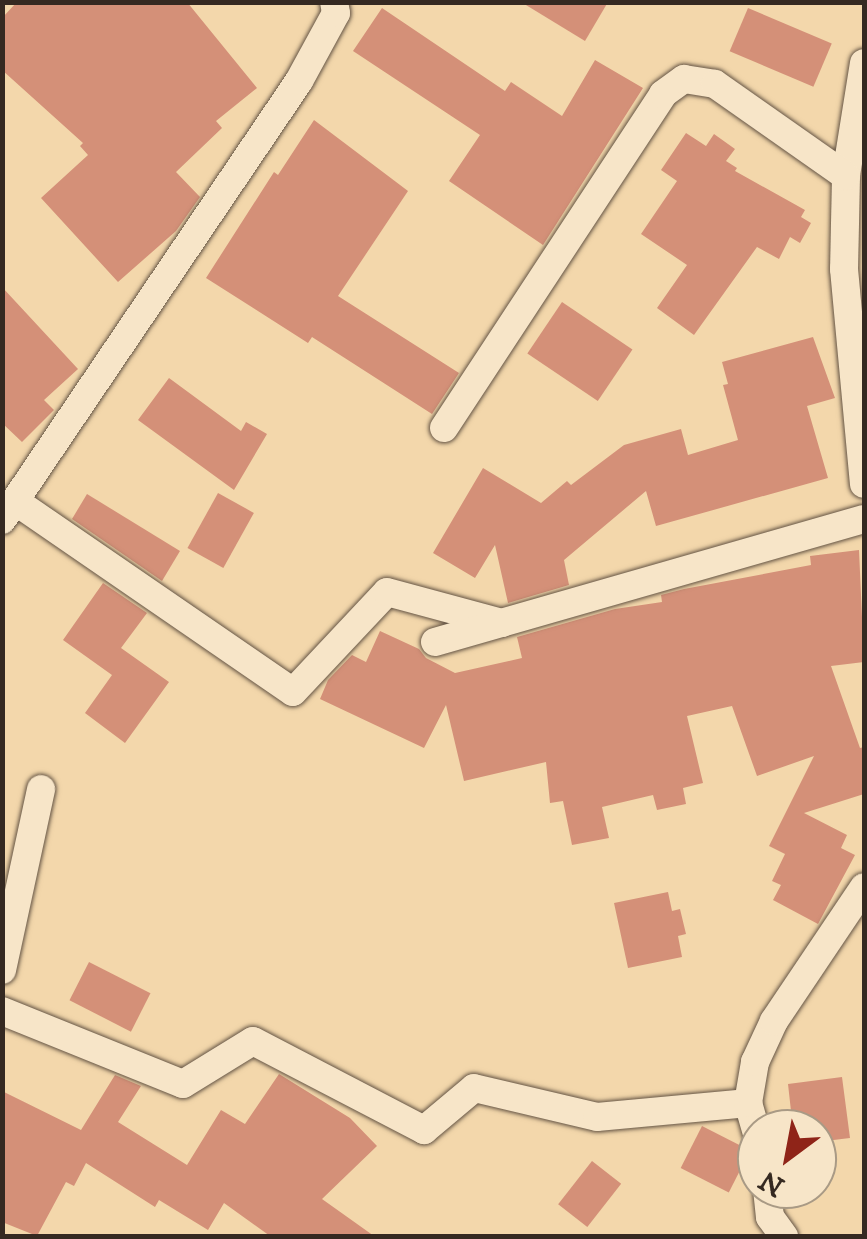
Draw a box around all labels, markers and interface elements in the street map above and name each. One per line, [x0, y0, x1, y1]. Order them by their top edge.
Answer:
north arrow [737, 1109, 837, 1209]
text: N [753, 1162, 791, 1204]

